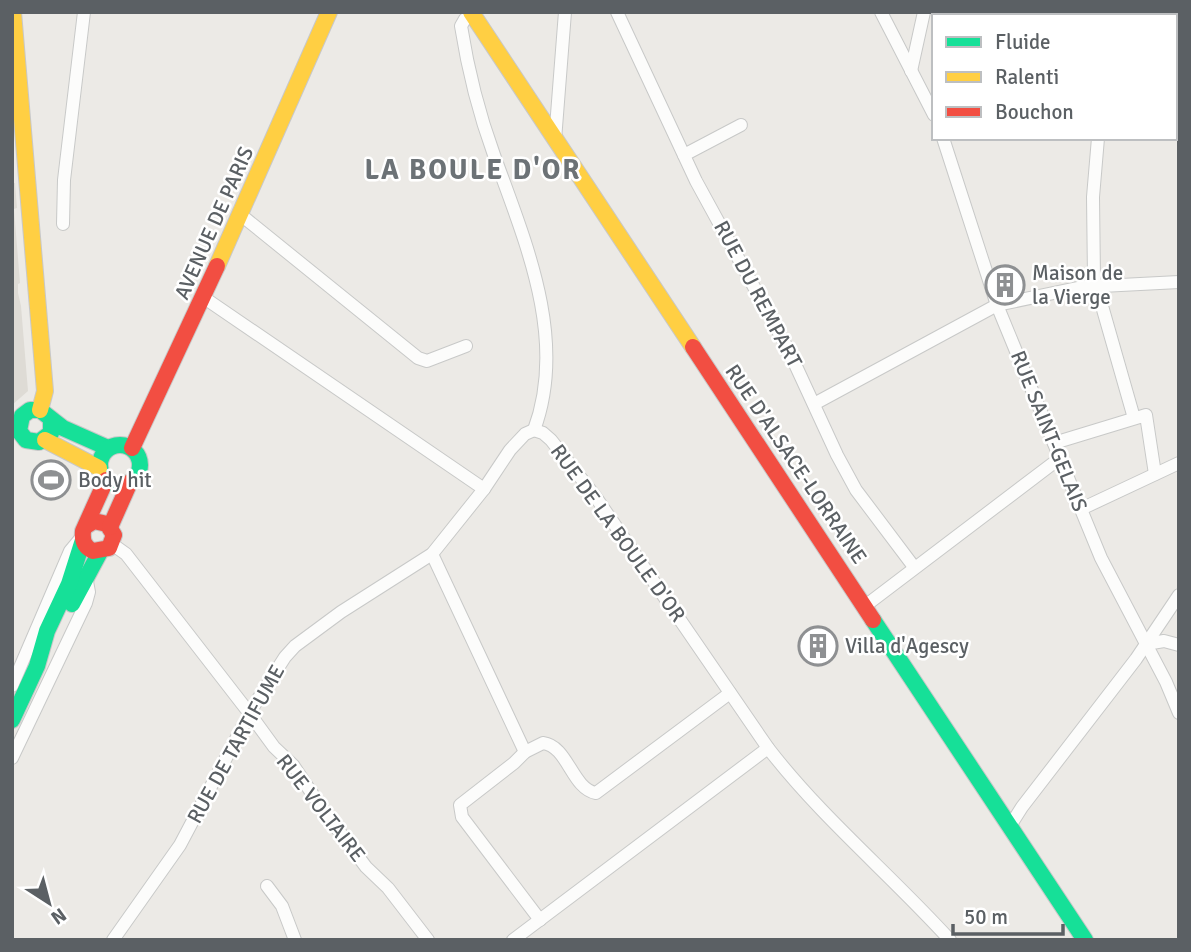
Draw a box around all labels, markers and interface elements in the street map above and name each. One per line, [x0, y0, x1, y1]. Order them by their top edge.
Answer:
legend [932, 14, 1177, 140]
text: Fluide [995, 29, 1051, 55]
text: Ralenti [995, 64, 1059, 90]
text: Bouchon [995, 99, 1074, 125]
street label: AVENUE DE PARIS [169, 143, 259, 303]
district label: LA BOULE D'OR [364, 153, 582, 187]
street label: RUE DU REMPART [708, 216, 808, 373]
place label: Maison de la Vierge [1032, 260, 1123, 310]
building icon: Maison de la Vierge [984, 264, 1026, 306]
street label: RUE SAINT-GELAIS [1005, 347, 1093, 515]
street label: RUE D'ALSACE-LORRAINE [719, 359, 873, 569]
street label: RUE DE LA BOULE D'OR [545, 439, 691, 627]
sports icon: Body hit [30, 459, 72, 501]
place label: Body hit [78, 467, 152, 493]
building icon: Villa d'Agescy [797, 625, 839, 667]
place label: Villa d'Agescy [845, 633, 969, 659]
street label: RUE DE TARTIFUME [182, 660, 290, 828]
street label: RUE VOLTAIRE [271, 749, 371, 867]
north arrow [14, 868, 84, 938]
scale bar [953, 892, 1063, 936]
text: N [46, 902, 71, 930]
text: 50 m [964, 904, 1008, 930]

